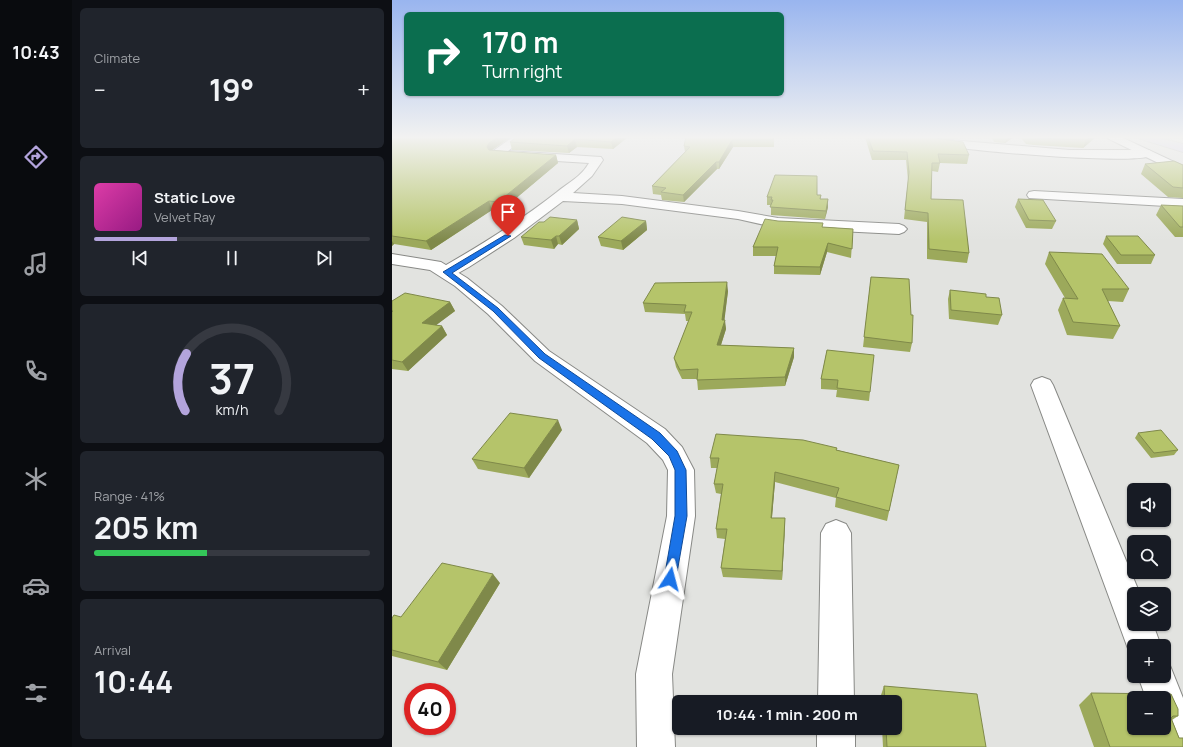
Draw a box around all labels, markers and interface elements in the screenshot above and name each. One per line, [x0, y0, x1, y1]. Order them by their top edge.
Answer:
text: 170 m [482, 23, 558, 61]
icon: right [416, 28, 468, 80]
text: 10:43 [12, 40, 60, 64]
text: Climate [94, 49, 140, 67]
text: Turn right [482, 59, 563, 83]
text: 19° [209, 69, 254, 110]
text: − [94, 75, 106, 105]
text: + [357, 75, 370, 105]
icon: directions [22, 143, 50, 171]
text: Static Love [154, 187, 235, 208]
pin [491, 195, 525, 236]
icon: arrive [497, 201, 519, 223]
text: Velvet Ray [154, 208, 215, 226]
icon: previous [129, 247, 151, 269]
icon: pause [221, 247, 243, 269]
icon: next [313, 247, 335, 269]
icon: music [22, 250, 50, 278]
text: 37 [209, 350, 255, 406]
icon: phone [22, 357, 50, 385]
text: km/h [215, 400, 249, 419]
icon: climate [22, 465, 50, 493]
map controls [1127, 483, 1171, 735]
button: sound [1127, 483, 1171, 527]
text: Range · 41% [94, 487, 165, 505]
text: 205 km [94, 507, 198, 548]
button: search [1127, 535, 1171, 579]
position arrow [649, 558, 691, 600]
icon: car [22, 572, 50, 600]
button: layers [1127, 587, 1171, 631]
button: + [1127, 639, 1171, 683]
text: Arrival [94, 641, 131, 659]
text: 10:44 [94, 661, 173, 702]
icon: filters [22, 679, 50, 707]
speed limit sign: 40 [404, 683, 456, 735]
button: − [1127, 691, 1171, 735]
text: 10:44 · 1 min · 200 m [716, 704, 858, 725]

